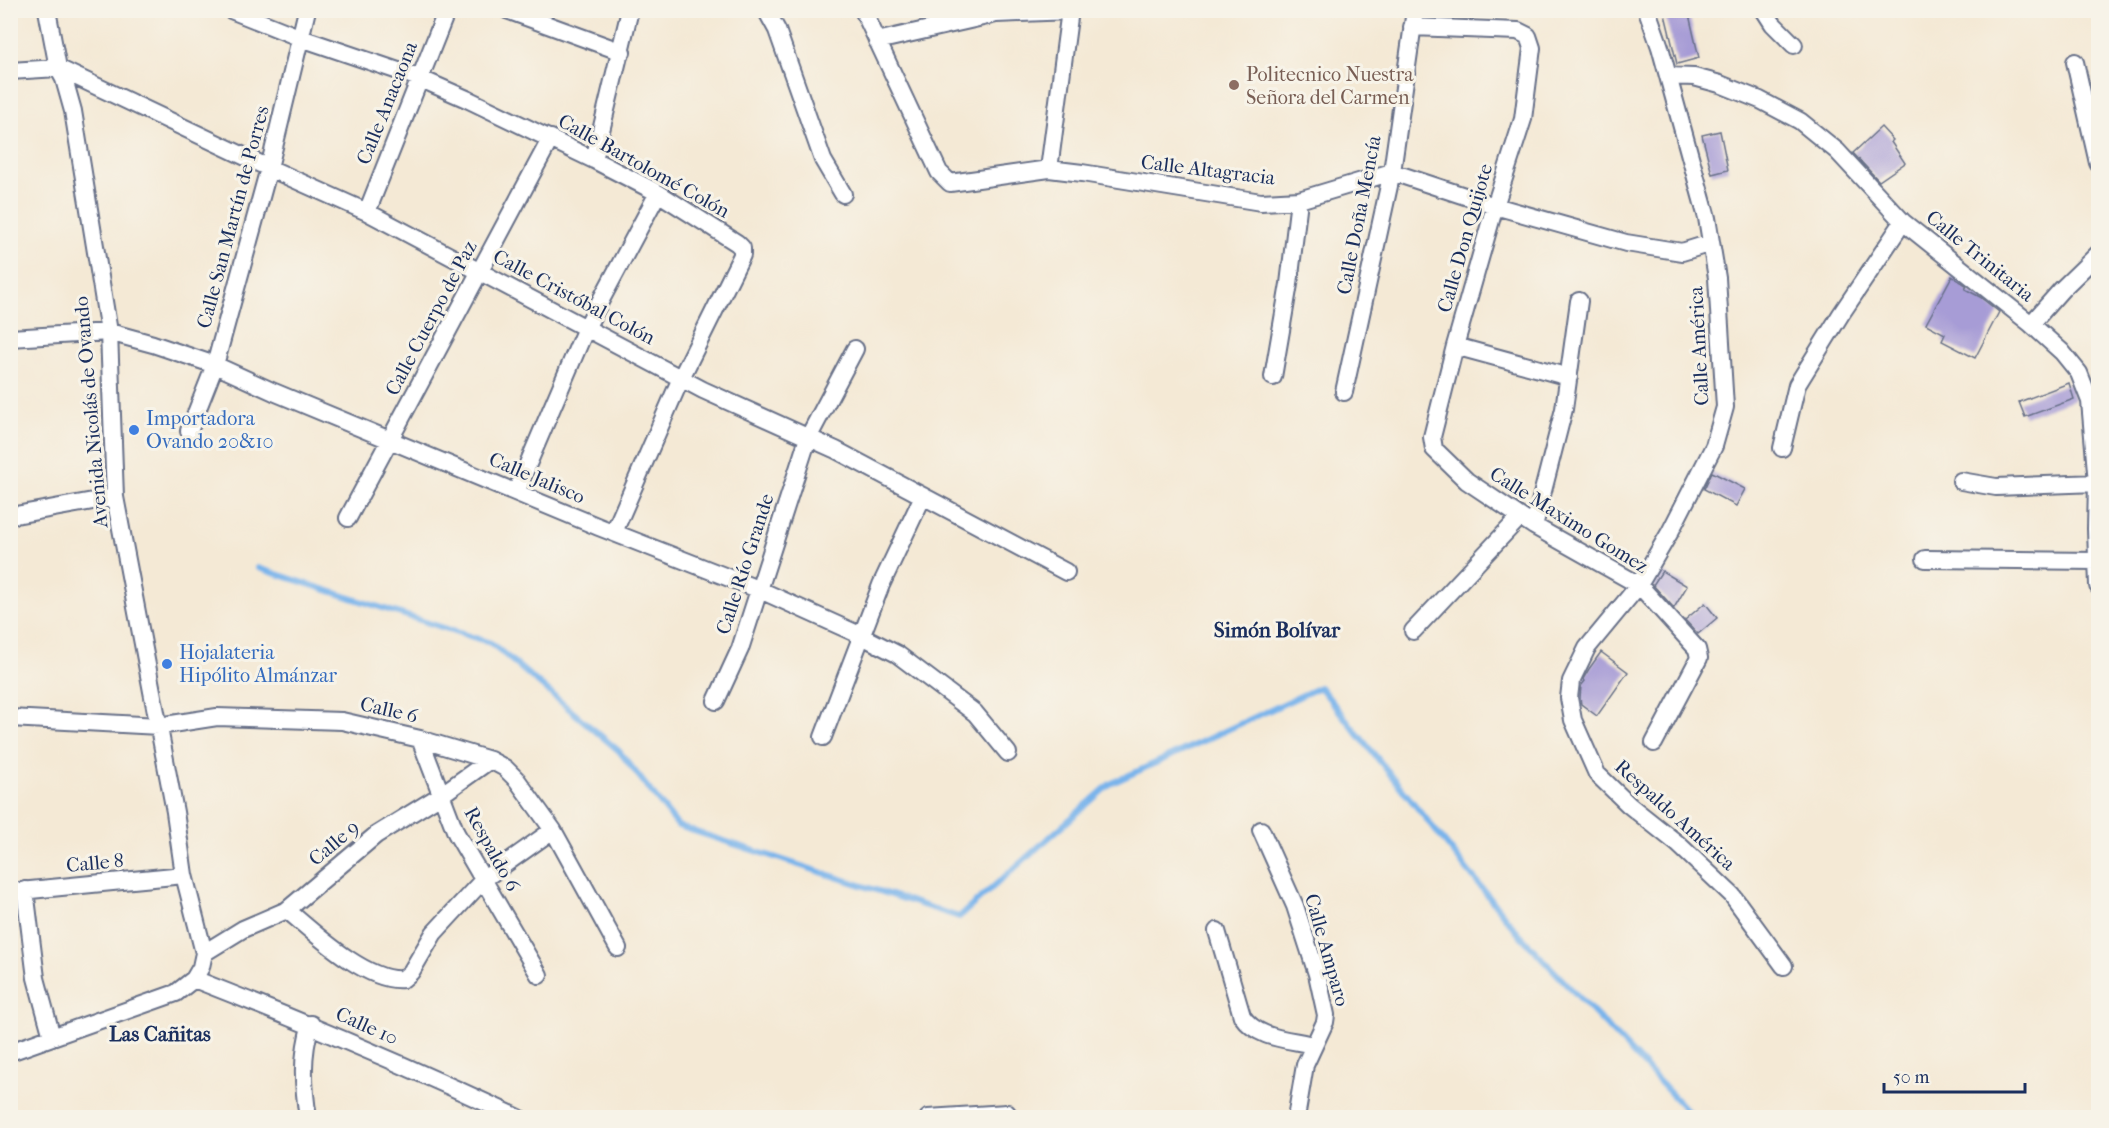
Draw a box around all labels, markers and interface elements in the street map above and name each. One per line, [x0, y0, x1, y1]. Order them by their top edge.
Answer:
street label: Calle Anacaona [352, 37, 422, 168]
place label: Politecnico Nuestra Señora del Carmen [1246, 63, 1414, 109]
marker: Politecnico Nuestra Señora del Carmen [1227, 78, 1241, 92]
street label: Calle San Martín de Porres [192, 103, 274, 331]
street label: Calle Bartolomé Colón [554, 109, 734, 223]
street label: Calle Doña Mencía [1332, 133, 1386, 297]
street label: Calle Altagracia [1140, 150, 1277, 190]
street label: Calle Don Quijote [1433, 161, 1497, 315]
street label: Calle Trinitaria [1922, 206, 2039, 307]
street label: Calle Cuerpo de Paz [381, 237, 482, 399]
street label: Calle Cristóbal Colón [489, 245, 659, 350]
street label: Calle América [1684, 285, 1714, 406]
street label: Avenida Nicolás de Ovando [69, 295, 113, 530]
place label: Importadora Ovando 20&10 [146, 407, 274, 453]
marker: Importadora Ovando 20&10 [127, 423, 141, 437]
street label: Calle Jalisco [486, 447, 588, 509]
street label: Calle Maximo Gomez [1486, 462, 1652, 578]
street label: Calle Río Grande [711, 491, 779, 637]
district label: Simón Bolívar [1214, 618, 1341, 642]
place label: Hojalateria Hipólito Almánzar [179, 641, 338, 687]
marker: Hojalateria Hipólito Almánzar [160, 657, 174, 671]
street label: Calle 6 [358, 692, 420, 728]
street label: Respaldo América [1610, 755, 1741, 876]
street label: Respaldo 6 [459, 803, 525, 895]
street label: Calle 9 [304, 815, 364, 871]
street label: Calle 8 [65, 849, 125, 877]
street label: Calle Amparo [1300, 891, 1354, 1009]
street label: Calle 10 [332, 1002, 402, 1050]
district label: Las Cañitas [109, 1022, 211, 1046]
scale bar [1884, 1056, 2025, 1094]
text: 50 m [1893, 1067, 1930, 1088]

